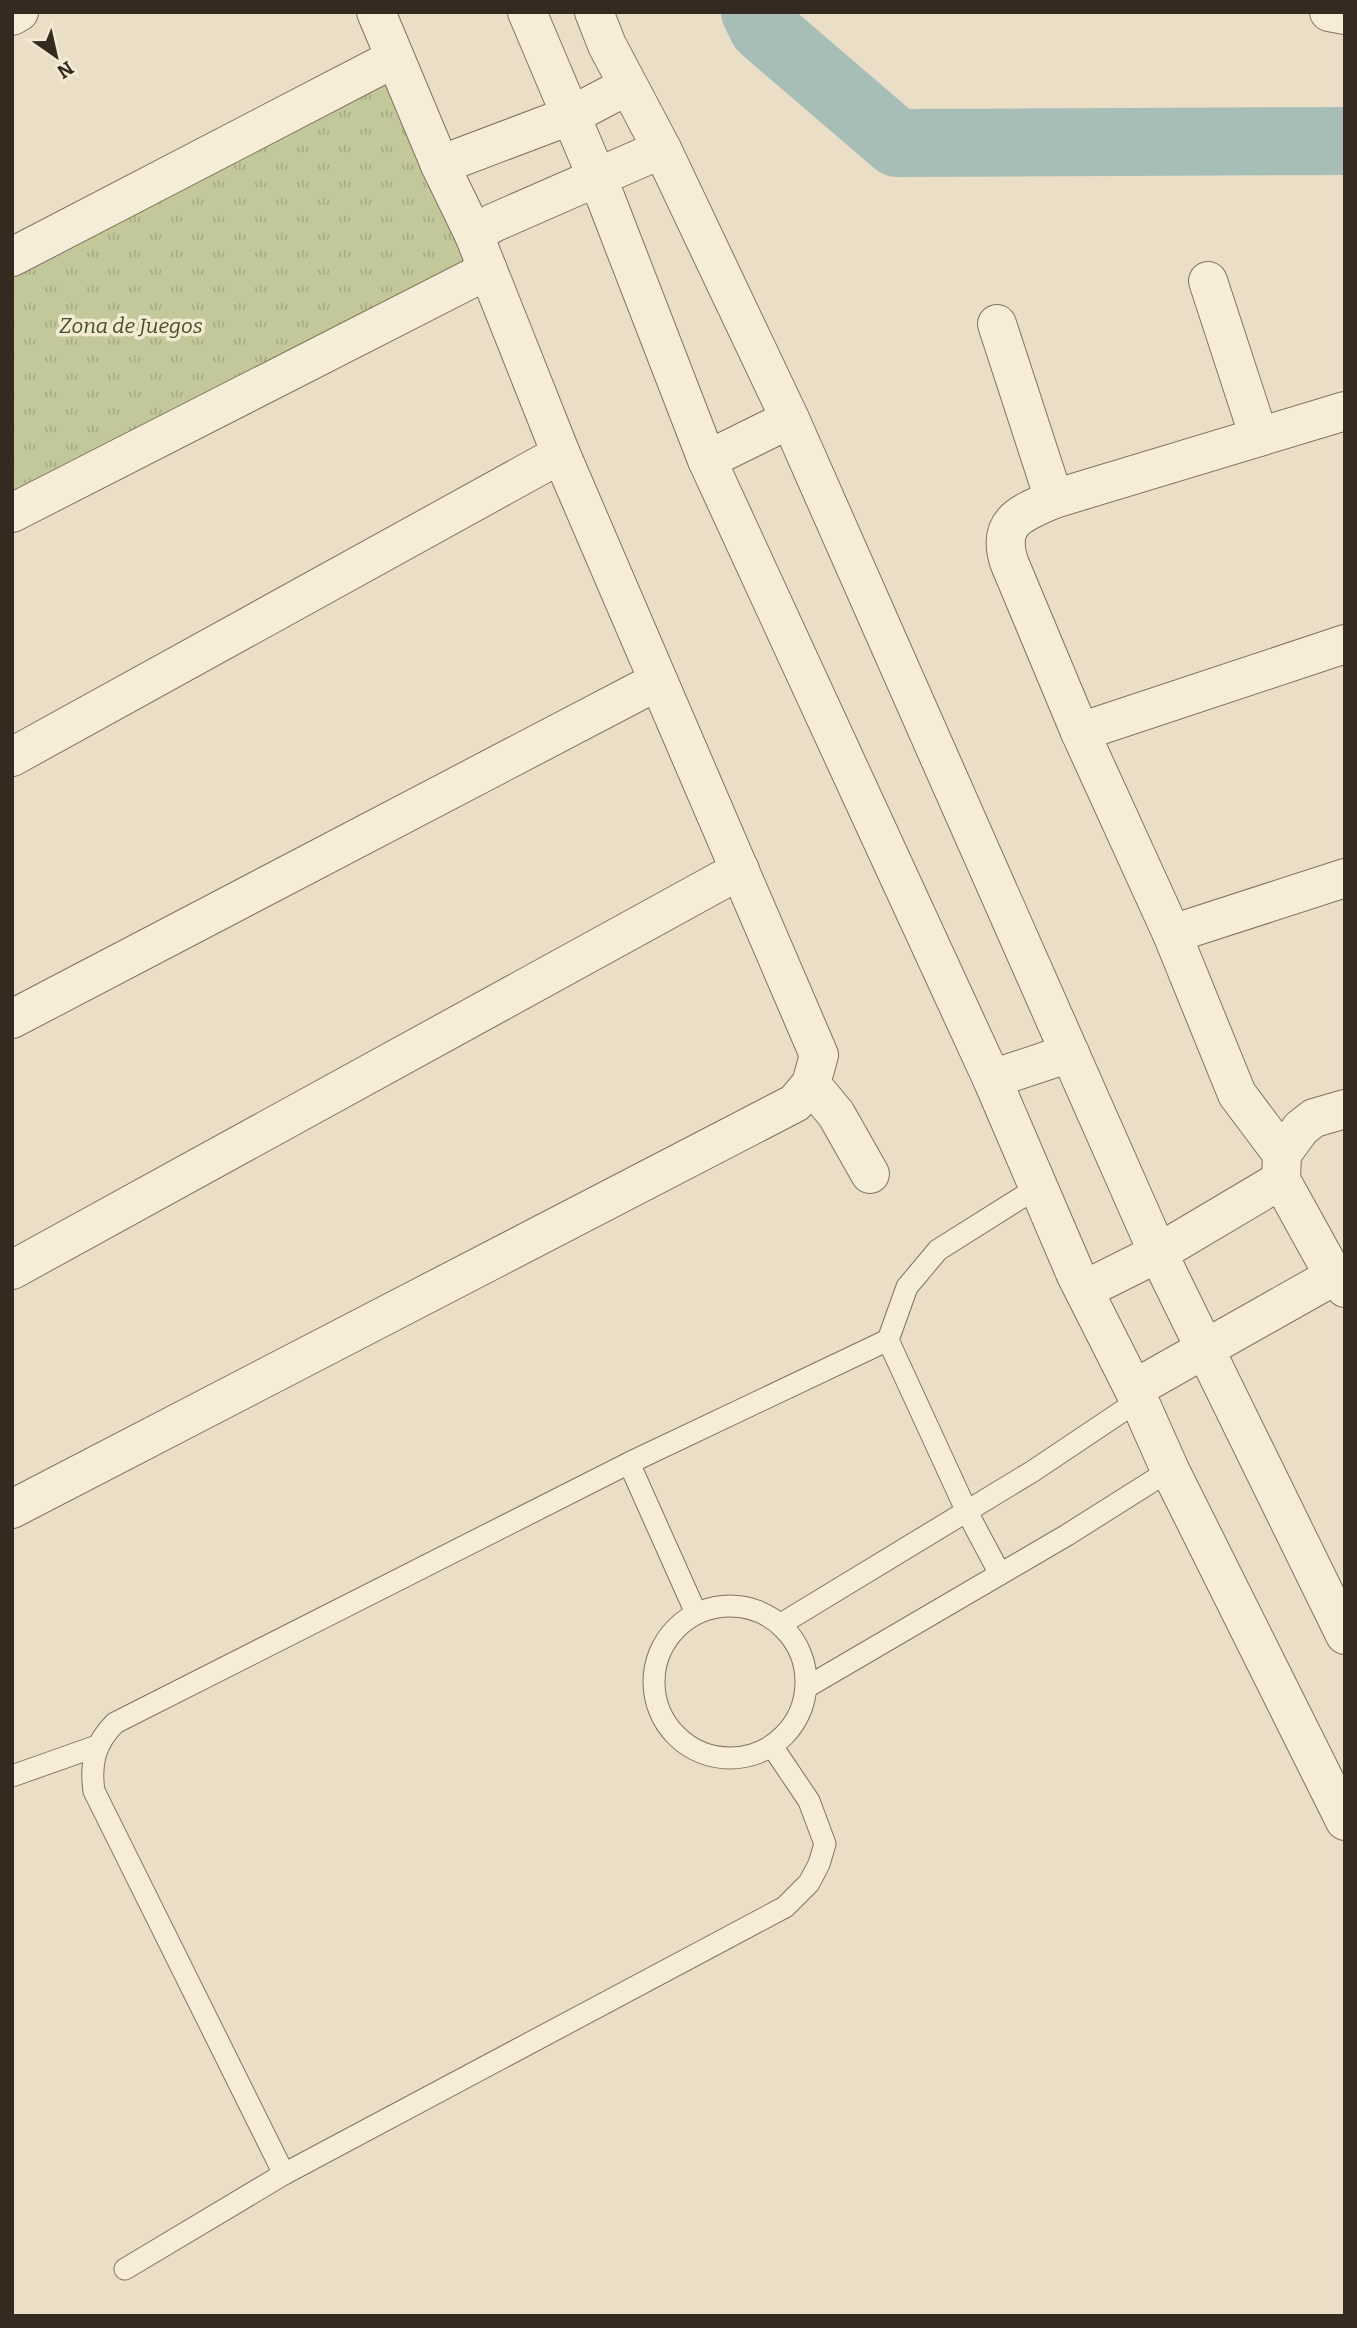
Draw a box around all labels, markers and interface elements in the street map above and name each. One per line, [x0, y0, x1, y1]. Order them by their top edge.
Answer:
north arrow [21, 21, 91, 91]
text: N [52, 56, 78, 83]
park label: Zona de Juegos [59, 313, 203, 339]

